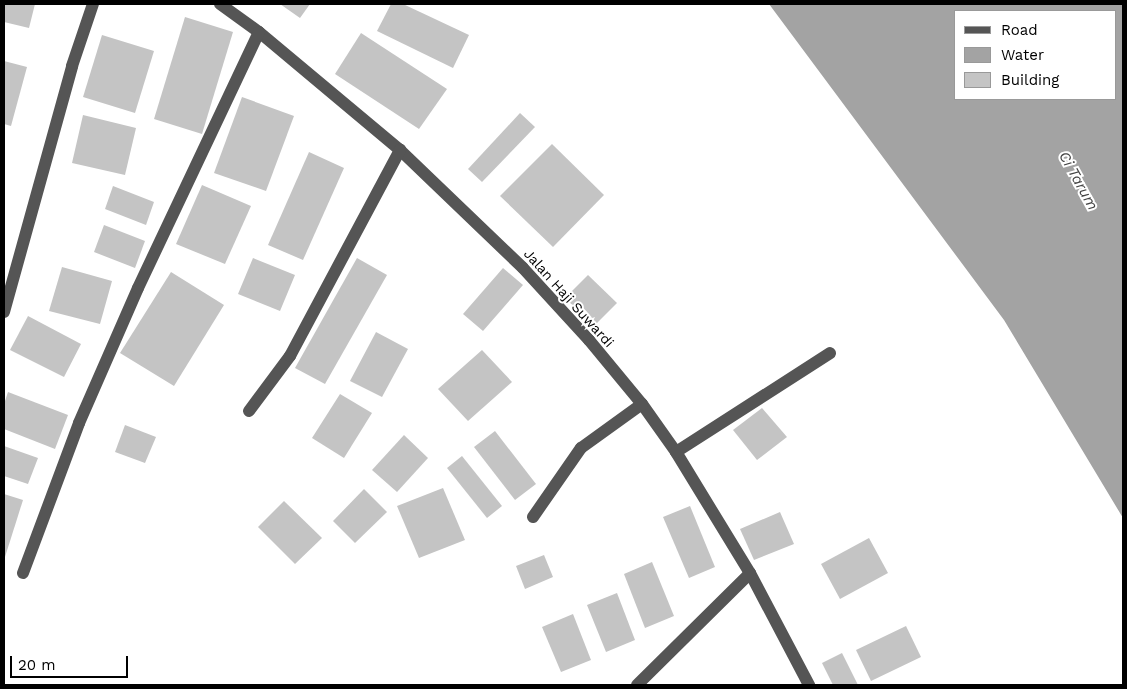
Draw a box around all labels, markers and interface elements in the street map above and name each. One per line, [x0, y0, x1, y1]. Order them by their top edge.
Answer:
legend [954, 10, 1117, 100]
text: Road [1001, 21, 1038, 39]
text: Water [1001, 46, 1044, 64]
text: Building [1001, 71, 1059, 89]
water label: Ci Tarum [1054, 148, 1102, 214]
street label: Jalan Haji Suwardi [520, 245, 618, 351]
scale bar [12, 646, 130, 678]
text: 20 m [18, 656, 56, 674]

